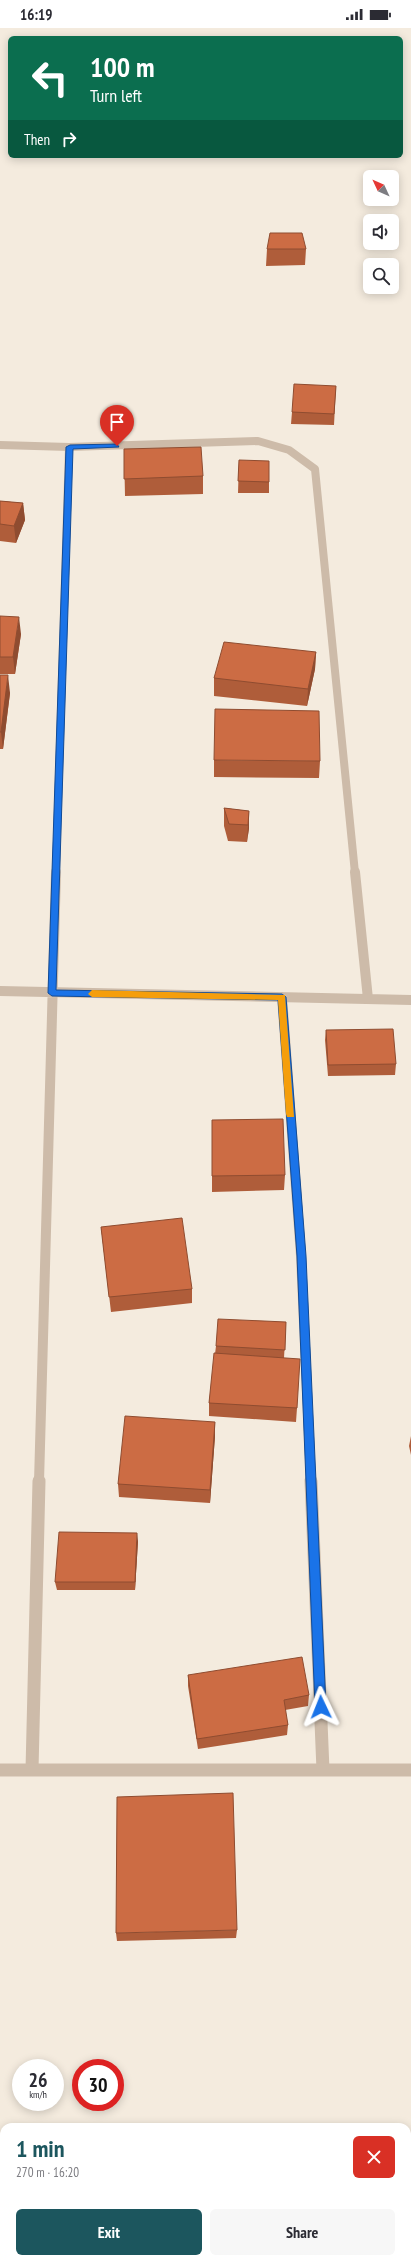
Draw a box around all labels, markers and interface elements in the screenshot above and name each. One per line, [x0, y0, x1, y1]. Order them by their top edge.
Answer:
text: 16:19 [20, 5, 52, 24]
text: 100 m [90, 48, 154, 85]
icon: left [24, 52, 76, 104]
text: Turn left [90, 84, 142, 107]
icon: right [58, 128, 80, 150]
text: Then [24, 130, 50, 149]
north arrow [363, 170, 399, 206]
map controls [363, 170, 399, 294]
button: sound [363, 214, 399, 250]
button: search [363, 258, 399, 294]
pin [100, 405, 134, 446]
icon: arrive [106, 411, 128, 433]
position arrow [300, 1686, 342, 1728]
speed limit sign: 30 [72, 2059, 124, 2111]
text: 26 [28, 2067, 48, 2093]
text: km/h [29, 2088, 47, 2101]
text: 1 min [16, 2133, 64, 2164]
button: close [353, 2136, 395, 2178]
text: 270 m · 16:20 [16, 2164, 79, 2181]
button: Exit [16, 2209, 202, 2255]
button: Share [210, 2209, 395, 2255]

